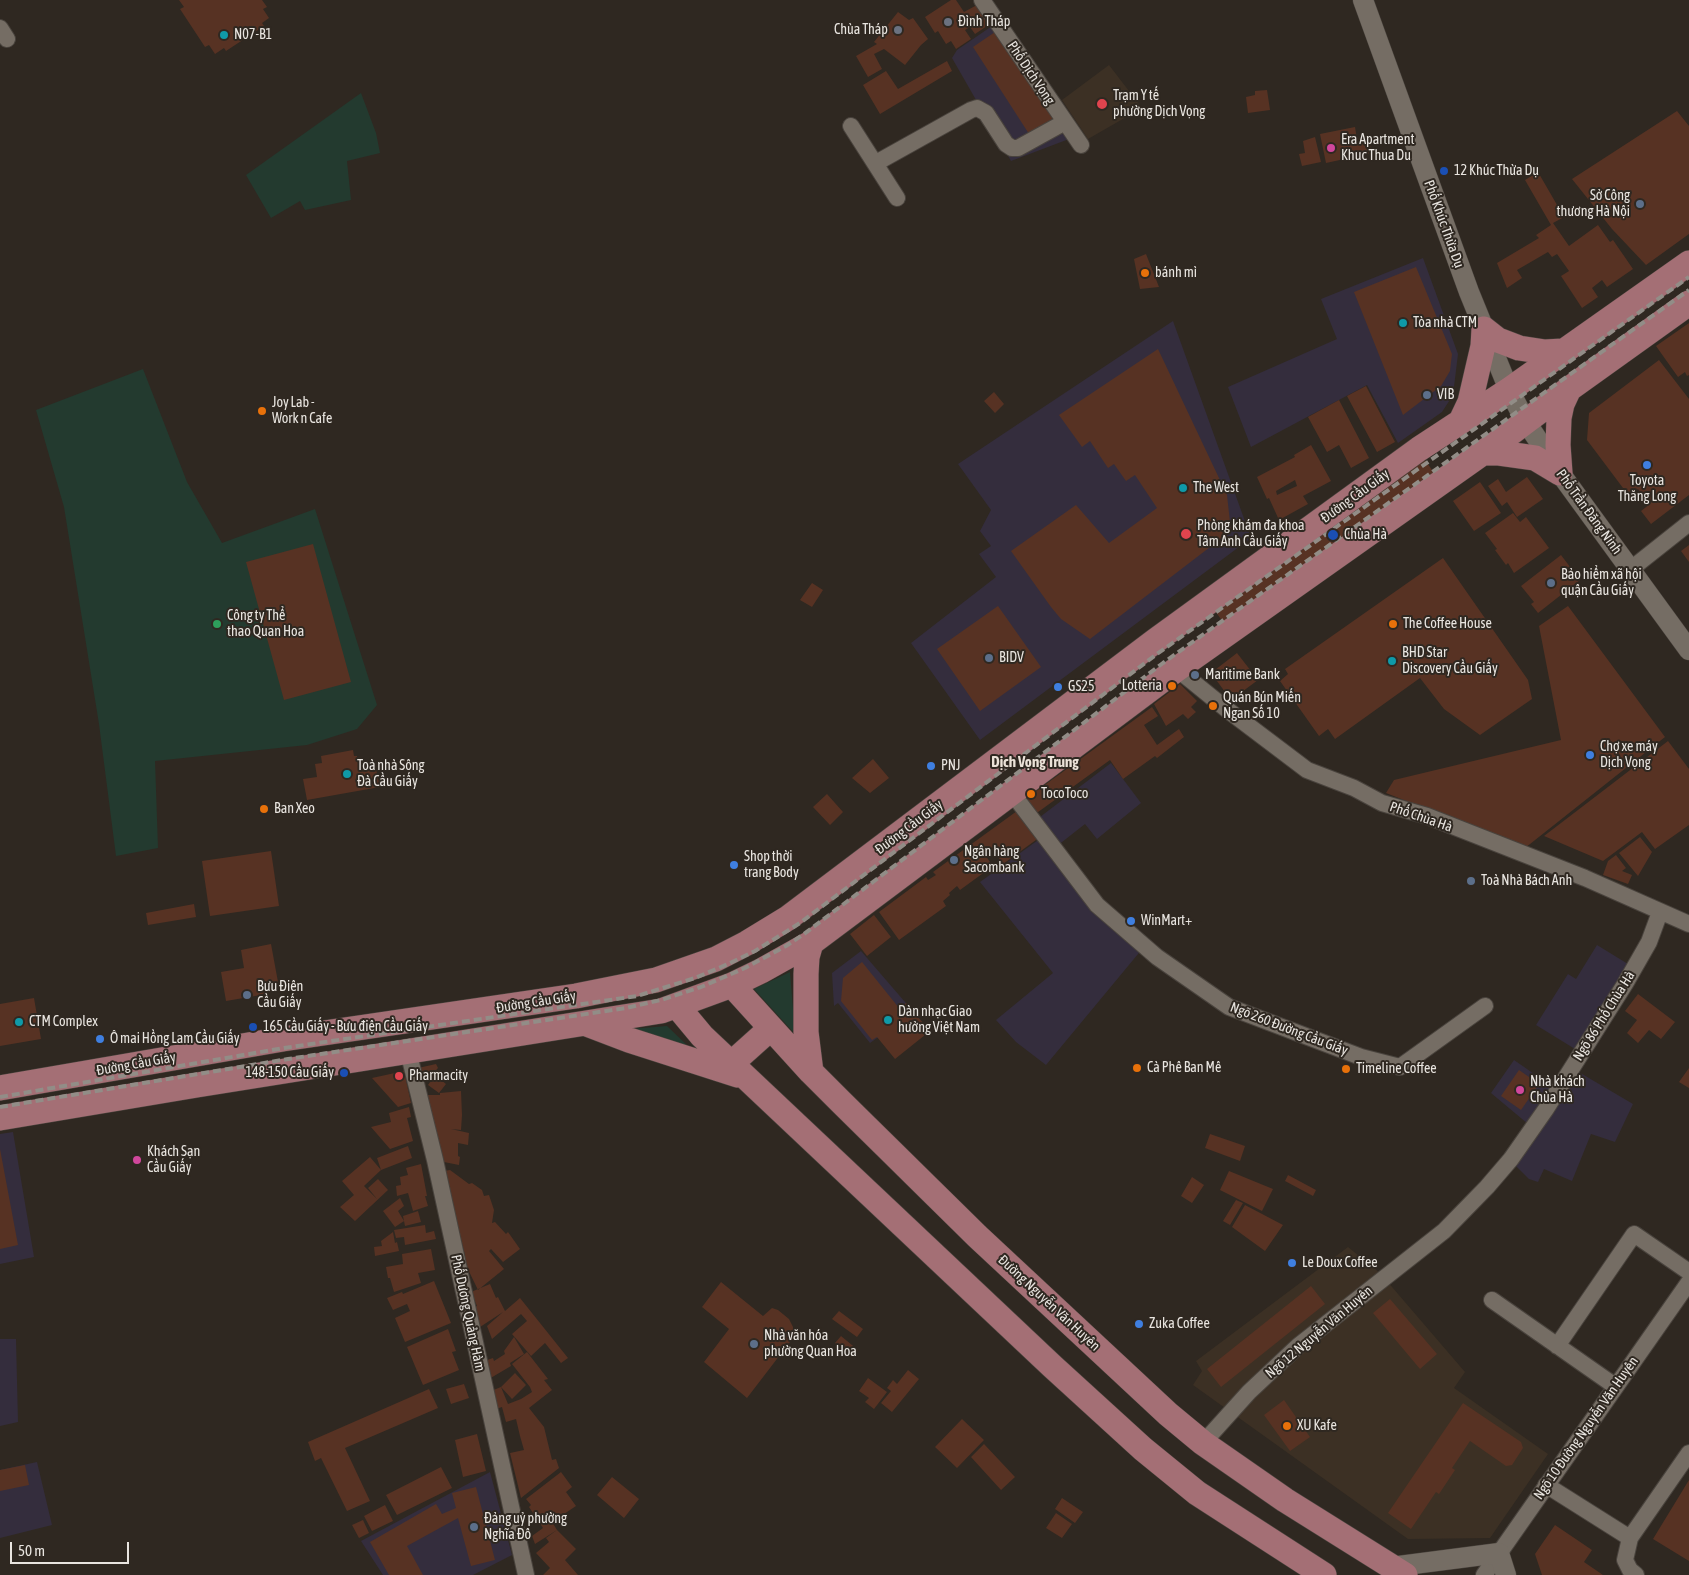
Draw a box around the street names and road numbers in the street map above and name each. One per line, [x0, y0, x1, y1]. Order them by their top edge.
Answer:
street label: Phố Dịch Vọng [1004, 38, 1058, 108]
street label: Phố Khúc Thừa Dụ [1420, 178, 1468, 270]
street label: Đường Cầu Giấy [1318, 466, 1392, 526]
street label: Phố Trần Đăng Ninh [1553, 466, 1625, 558]
street label: Đường Cầu Giấy [872, 796, 946, 858]
street label: Phố Chùa Hà [1388, 798, 1454, 836]
street label: Ngõ 86 Phố Chùa Hà [1570, 968, 1638, 1064]
street label: Đường Cầu Giấy [495, 987, 577, 1017]
street label: Ngõ 260 Đường Cầu Giấy [1228, 999, 1350, 1059]
street label: Đường Cầu Giấy [95, 1049, 177, 1079]
street label: Đường Nguyễn Văn Huyên [995, 1252, 1103, 1354]
street label: Phố Dương Quảng Hàm [447, 1253, 489, 1373]
street label: Ngõ 12 Nguyễn Văn Huyên [1262, 1282, 1376, 1382]
street label: Ngõ 10 Đường Nguyễn Văn Huyên [1530, 1353, 1642, 1503]

